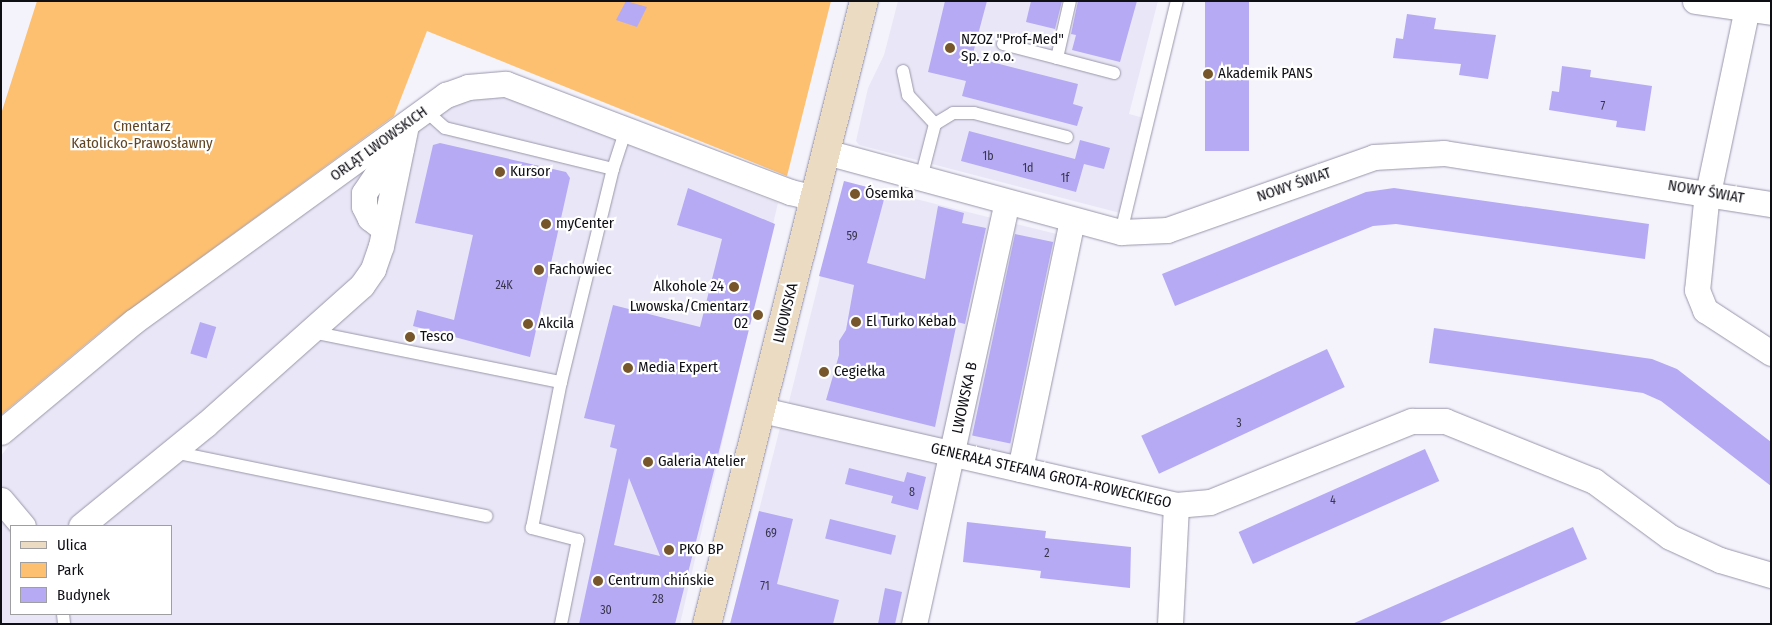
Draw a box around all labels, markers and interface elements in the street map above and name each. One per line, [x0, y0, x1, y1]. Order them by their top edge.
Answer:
place label: NZOZ "Prof-Med" Sp. z o.o. [961, 30, 1064, 65]
marker: NZOZ "Prof-Med" Sp. z o.o. [943, 41, 957, 55]
place label: Akademik PANS [1218, 65, 1313, 83]
marker: Akademik PANS [1202, 68, 1214, 80]
house number: 7 [1601, 100, 1605, 114]
street label: ORLĄT LWOWSKICH [327, 103, 431, 185]
park label: Cmentarz Katolicko-Prawosławny [71, 117, 213, 152]
house number: 1b [982, 150, 994, 164]
house number: 1d [1022, 162, 1034, 176]
place label: Kursor [510, 163, 550, 181]
street label: NOWY ŚWIAT [1255, 164, 1333, 206]
marker: Kursor [494, 166, 506, 178]
house number: 1f [1061, 172, 1069, 186]
street label: NOWY ŚWIAT [1666, 176, 1746, 208]
place label: Ósemka [865, 185, 914, 203]
marker: Ósemka [849, 188, 861, 200]
place label: myCenter [556, 215, 614, 233]
marker: myCenter [540, 218, 552, 230]
house number: 59 [846, 230, 858, 244]
place label: Fachowiec [549, 261, 612, 279]
marker: Fachowiec [533, 264, 545, 276]
place label: Alkohole 24 [653, 278, 724, 296]
house number: 24K [495, 279, 513, 293]
marker: Alkohole 24 [728, 281, 740, 293]
street label: LWOWSKA [770, 281, 802, 345]
place label: Lwowska/Cmentarz 02 [630, 297, 748, 332]
marker: Lwowska/Cmentarz 02 [752, 309, 764, 321]
place label: El Turko Kebab [866, 313, 956, 331]
place label: Akcila [538, 315, 574, 333]
marker: El Turko Kebab [850, 316, 862, 328]
marker: Akcila [522, 318, 534, 330]
place label: Tesco [420, 328, 454, 346]
marker: Tesco [404, 331, 416, 343]
place label: Media Expert [638, 359, 718, 377]
street label: LWOWSKA B [949, 361, 981, 435]
marker: Media Expert [622, 362, 634, 374]
place label: Cegiełka [834, 363, 885, 381]
marker: Cegiełka [818, 366, 830, 378]
house number: 3 [1236, 417, 1242, 431]
street label: GENERAŁA STEFANA GROTA-ROWECKIEGO [929, 440, 1173, 512]
place label: Galeria Atelier [658, 453, 745, 471]
marker: Galeria Atelier [642, 456, 654, 468]
house number: 8 [909, 486, 915, 500]
house number: 4 [1330, 494, 1336, 508]
legend [10, 525, 172, 615]
house number: 69 [765, 527, 777, 541]
text: Ulica [57, 536, 87, 554]
place label: PKO BP [679, 541, 724, 559]
marker: PKO BP [663, 544, 675, 556]
house number: 2 [1044, 547, 1050, 561]
text: Park [57, 561, 84, 579]
place label: Centrum chińskie [608, 572, 714, 590]
marker: Centrum chińskie [592, 575, 604, 587]
house number: 71 [760, 580, 770, 594]
text: Budynek [57, 586, 110, 604]
house number: 28 [652, 593, 664, 607]
house number: 30 [600, 604, 612, 618]

